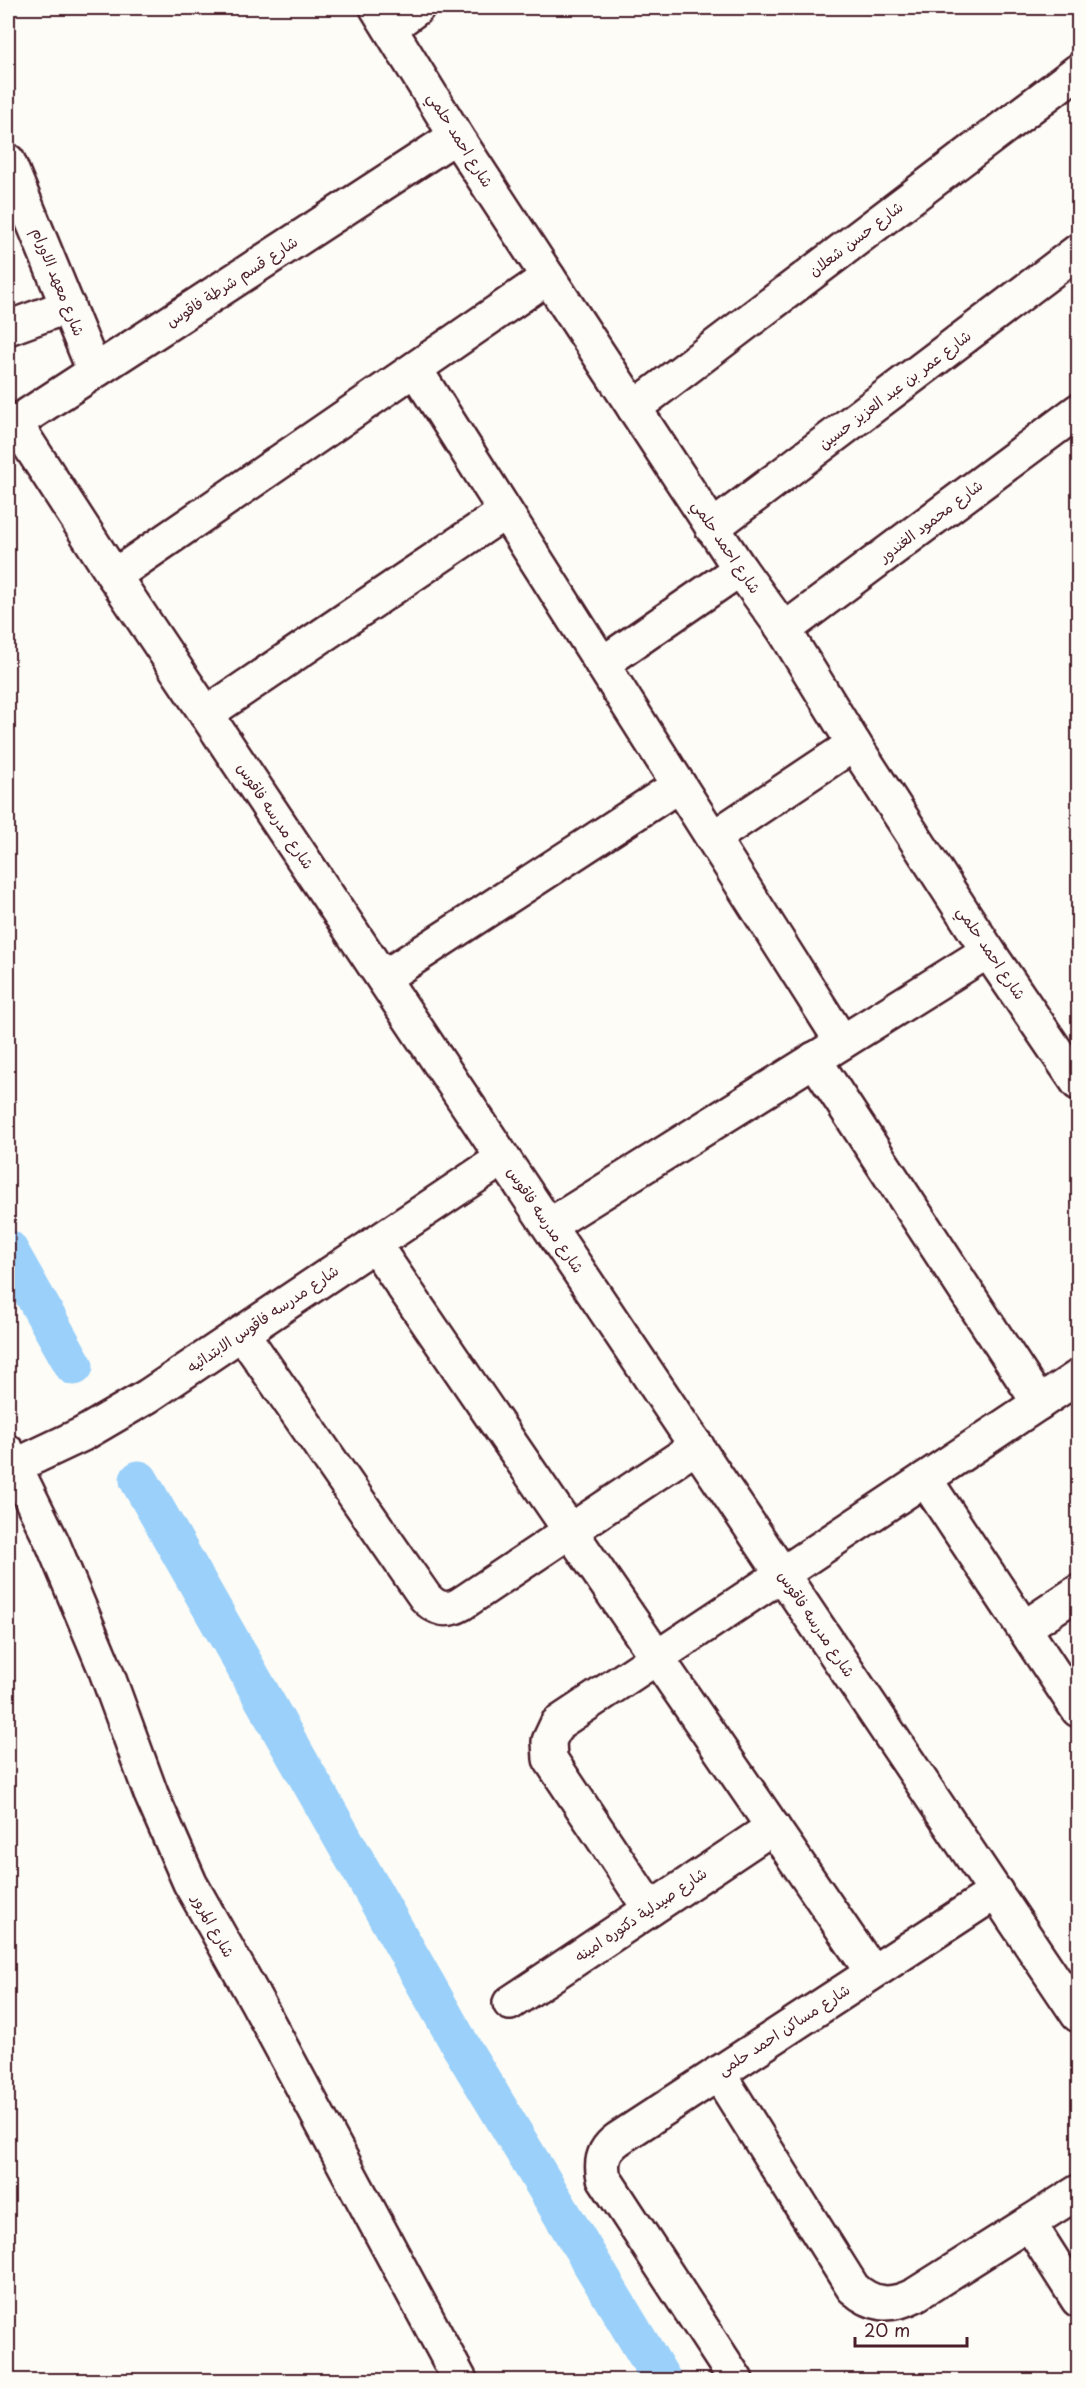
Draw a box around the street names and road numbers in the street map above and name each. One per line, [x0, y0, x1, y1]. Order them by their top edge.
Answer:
street label: شارع احمد حلمي [420, 87, 500, 193]
street label: شارع حسن شعلان [803, 195, 907, 281]
street label: شارع معهد الاورام [26, 224, 92, 340]
street label: شارع قسم شرطة فاقوس [161, 229, 303, 334]
street label: شارع عمر بن عبد العزيز حسين [813, 324, 975, 454]
street label: شارع محمود الغندور [872, 473, 987, 567]
street label: شارع احمد حلمي [685, 495, 767, 599]
street label: شارع مدرسه فاقوس [232, 757, 320, 873]
street label: شارع احمد حلمي [950, 901, 1032, 1005]
street label: شارع مدرسه فاقوس [502, 1161, 590, 1277]
street label: شارع مدرسه فاقوس الابتدائيه [182, 1258, 343, 1377]
street label: شارع مدرسه فاقوس [773, 1565, 861, 1681]
street label: شارع صيدلية دكتوره امينه [569, 1861, 711, 1967]
street label: شارع المرور [187, 1889, 241, 1961]
street label: شارع مساكن احمد حلمى [712, 1977, 854, 2080]

